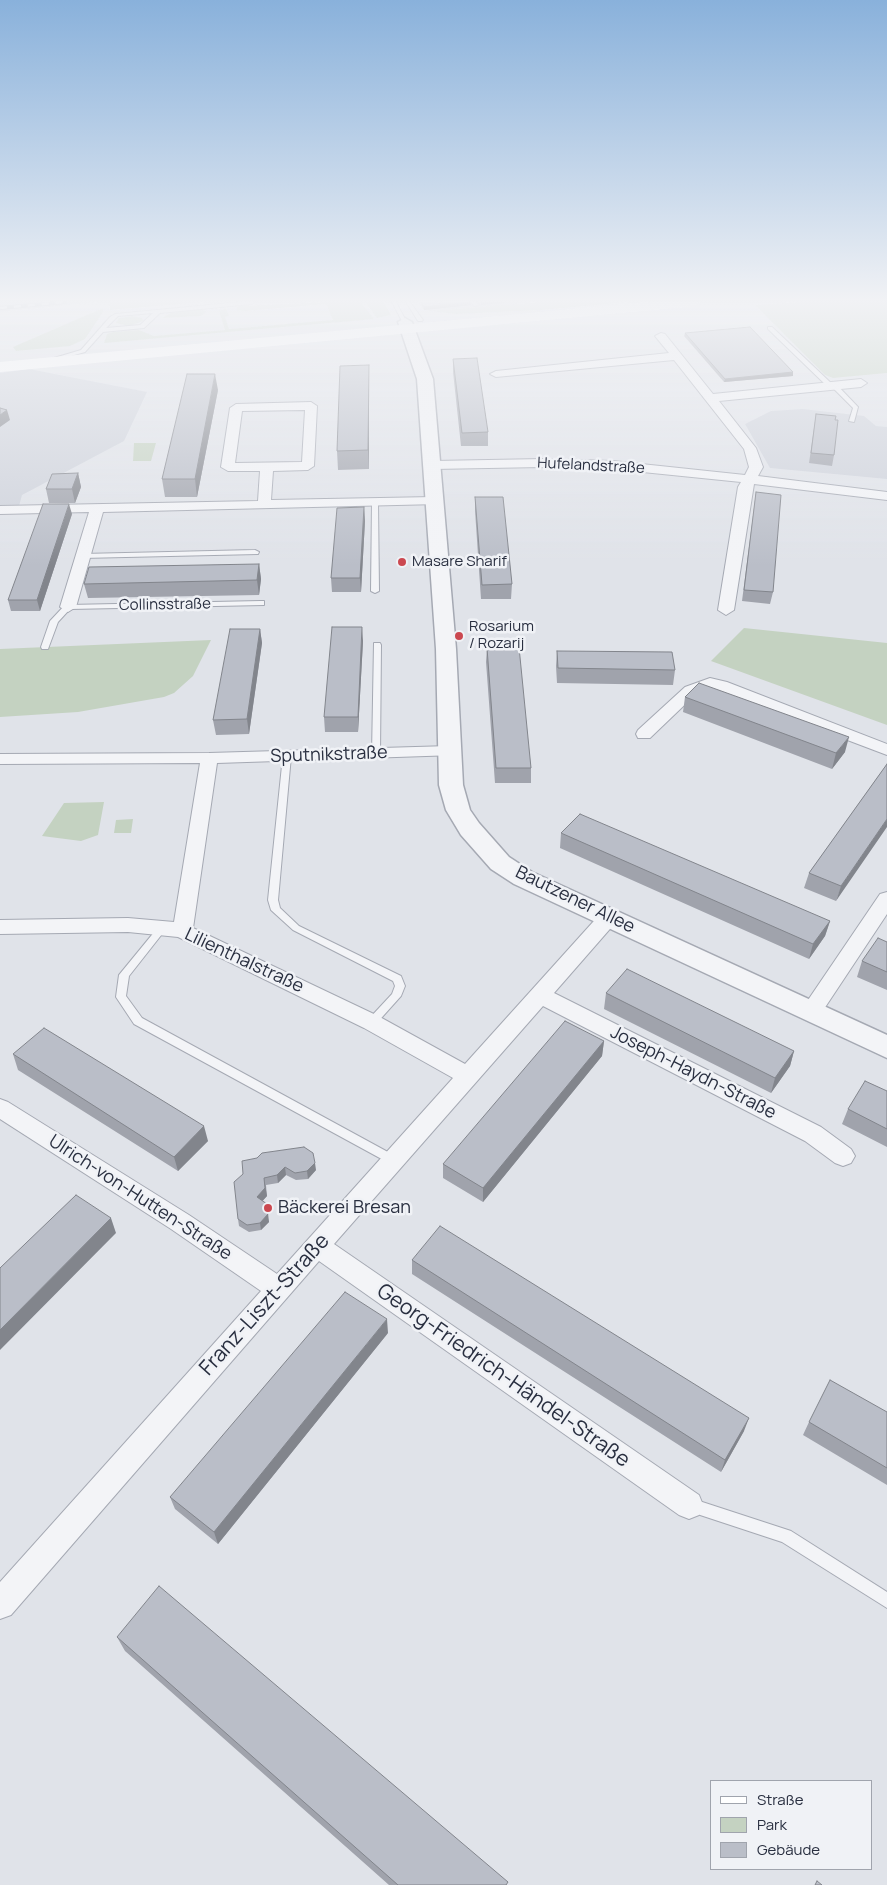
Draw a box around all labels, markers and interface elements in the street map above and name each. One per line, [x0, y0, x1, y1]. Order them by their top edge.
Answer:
street label: Hufelandstraße [537, 454, 645, 478]
place label: Masare Sharif [412, 553, 507, 571]
marker: Masare Sharif [396, 556, 408, 568]
street label: Collinsstraße [119, 595, 211, 615]
place label: Rosarium / Rozarij [469, 618, 534, 653]
marker: Rosarium / Rozarij [453, 630, 465, 642]
street label: Sputnikstraße [270, 742, 388, 768]
street label: Bautzener Allee [512, 862, 638, 938]
street label: Lilienthalstraße [181, 924, 307, 998]
street label: Joseph-Haydn-Straße [607, 1022, 779, 1124]
street label: Ulrich-von-Hutten-Straße [44, 1131, 236, 1265]
place label: Bäckerei Bresan [278, 1197, 411, 1219]
marker: Bäckerei Bresan [262, 1202, 274, 1214]
street label: Franz-Liszt-Straße [195, 1229, 335, 1381]
street label: Georg-Friedrich-Händel-Straße [372, 1279, 634, 1473]
legend [710, 1780, 872, 1870]
text: Straße [757, 1789, 803, 1810]
text: Park [757, 1814, 787, 1835]
text: Gebäude [757, 1839, 820, 1860]

